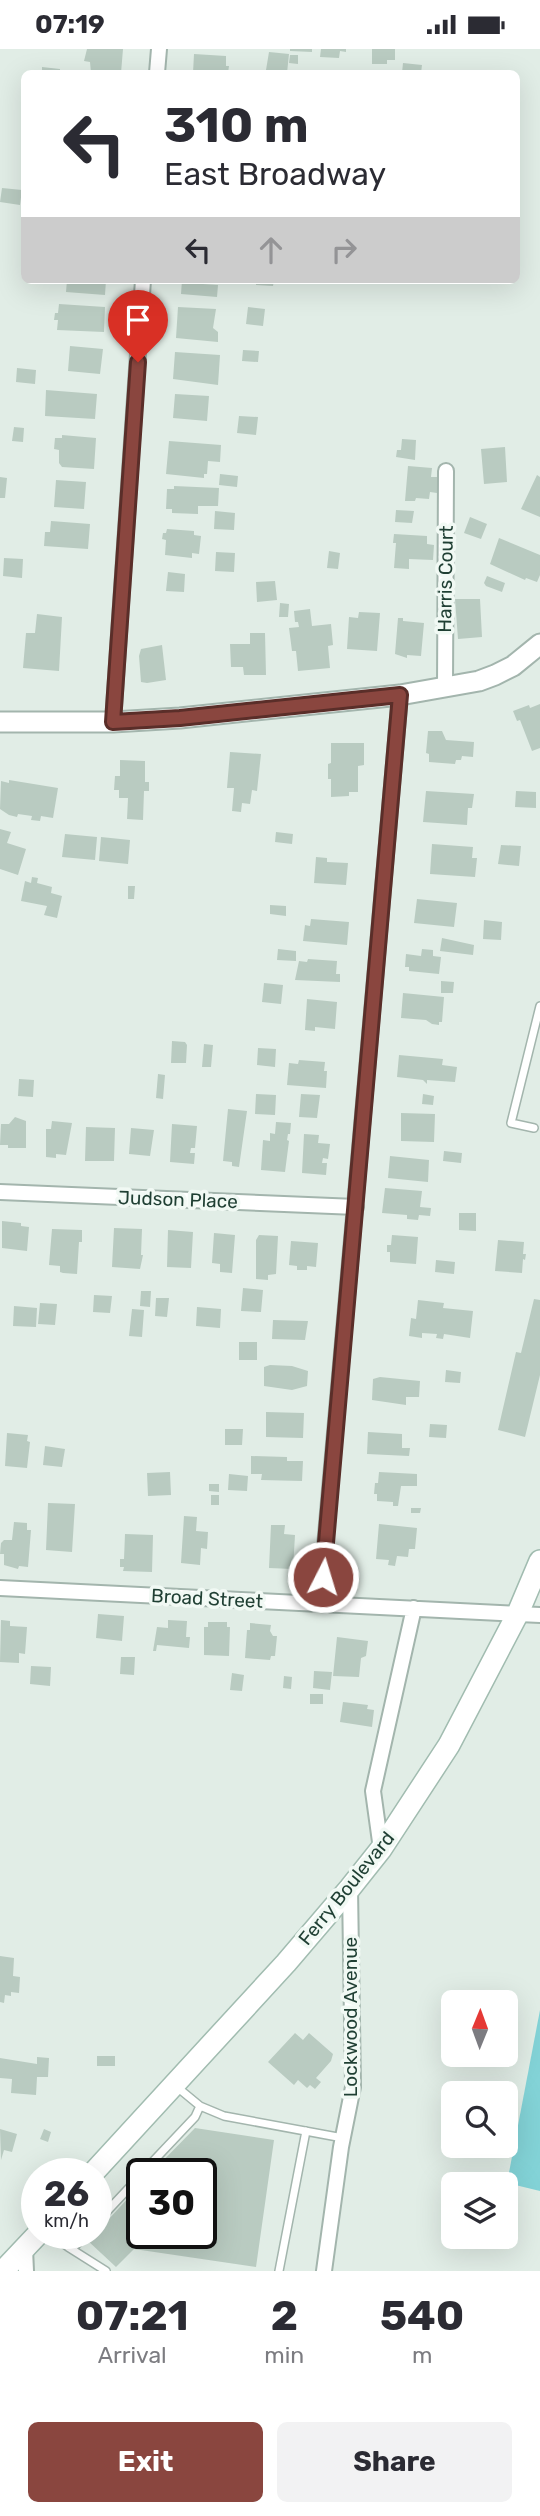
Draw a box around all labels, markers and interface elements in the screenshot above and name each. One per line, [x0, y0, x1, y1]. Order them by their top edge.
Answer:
text: 07:19 [35, 9, 105, 40]
text: 310 m [164, 96, 309, 154]
icon: left [49, 98, 140, 189]
text: East Broadway [164, 155, 386, 193]
icon: left [179, 231, 217, 269]
icon: ahead [252, 231, 290, 269]
icon: right [325, 231, 363, 269]
pin [108, 290, 168, 362]
icon: arrive [119, 301, 157, 339]
street label: Harris Court [433, 525, 458, 633]
street label: Judson Place [118, 1186, 238, 1213]
position arrow [286, 1540, 360, 1614]
street label: Broad Street [150, 1584, 264, 1613]
street label: Ferry Boulevard [294, 1827, 399, 1950]
street label: Lockwood Avenue [339, 1937, 362, 2097]
north arrow [441, 1990, 518, 2067]
map controls [441, 1990, 518, 2249]
button: search [441, 2081, 518, 2158]
speed limit sign: 30 [126, 2158, 217, 2249]
button: layers [441, 2172, 518, 2249]
text: 26 [44, 2173, 89, 2215]
text: km/h [44, 2210, 89, 2232]
text: 07:21 [76, 2291, 189, 2341]
text: 2 [271, 2291, 298, 2341]
text: 540 [380, 2291, 464, 2341]
text: Arrival [98, 2341, 167, 2369]
text: min [264, 2341, 304, 2369]
text: m [412, 2341, 432, 2369]
button: Exit [28, 2422, 263, 2502]
button: Share [277, 2422, 512, 2502]

